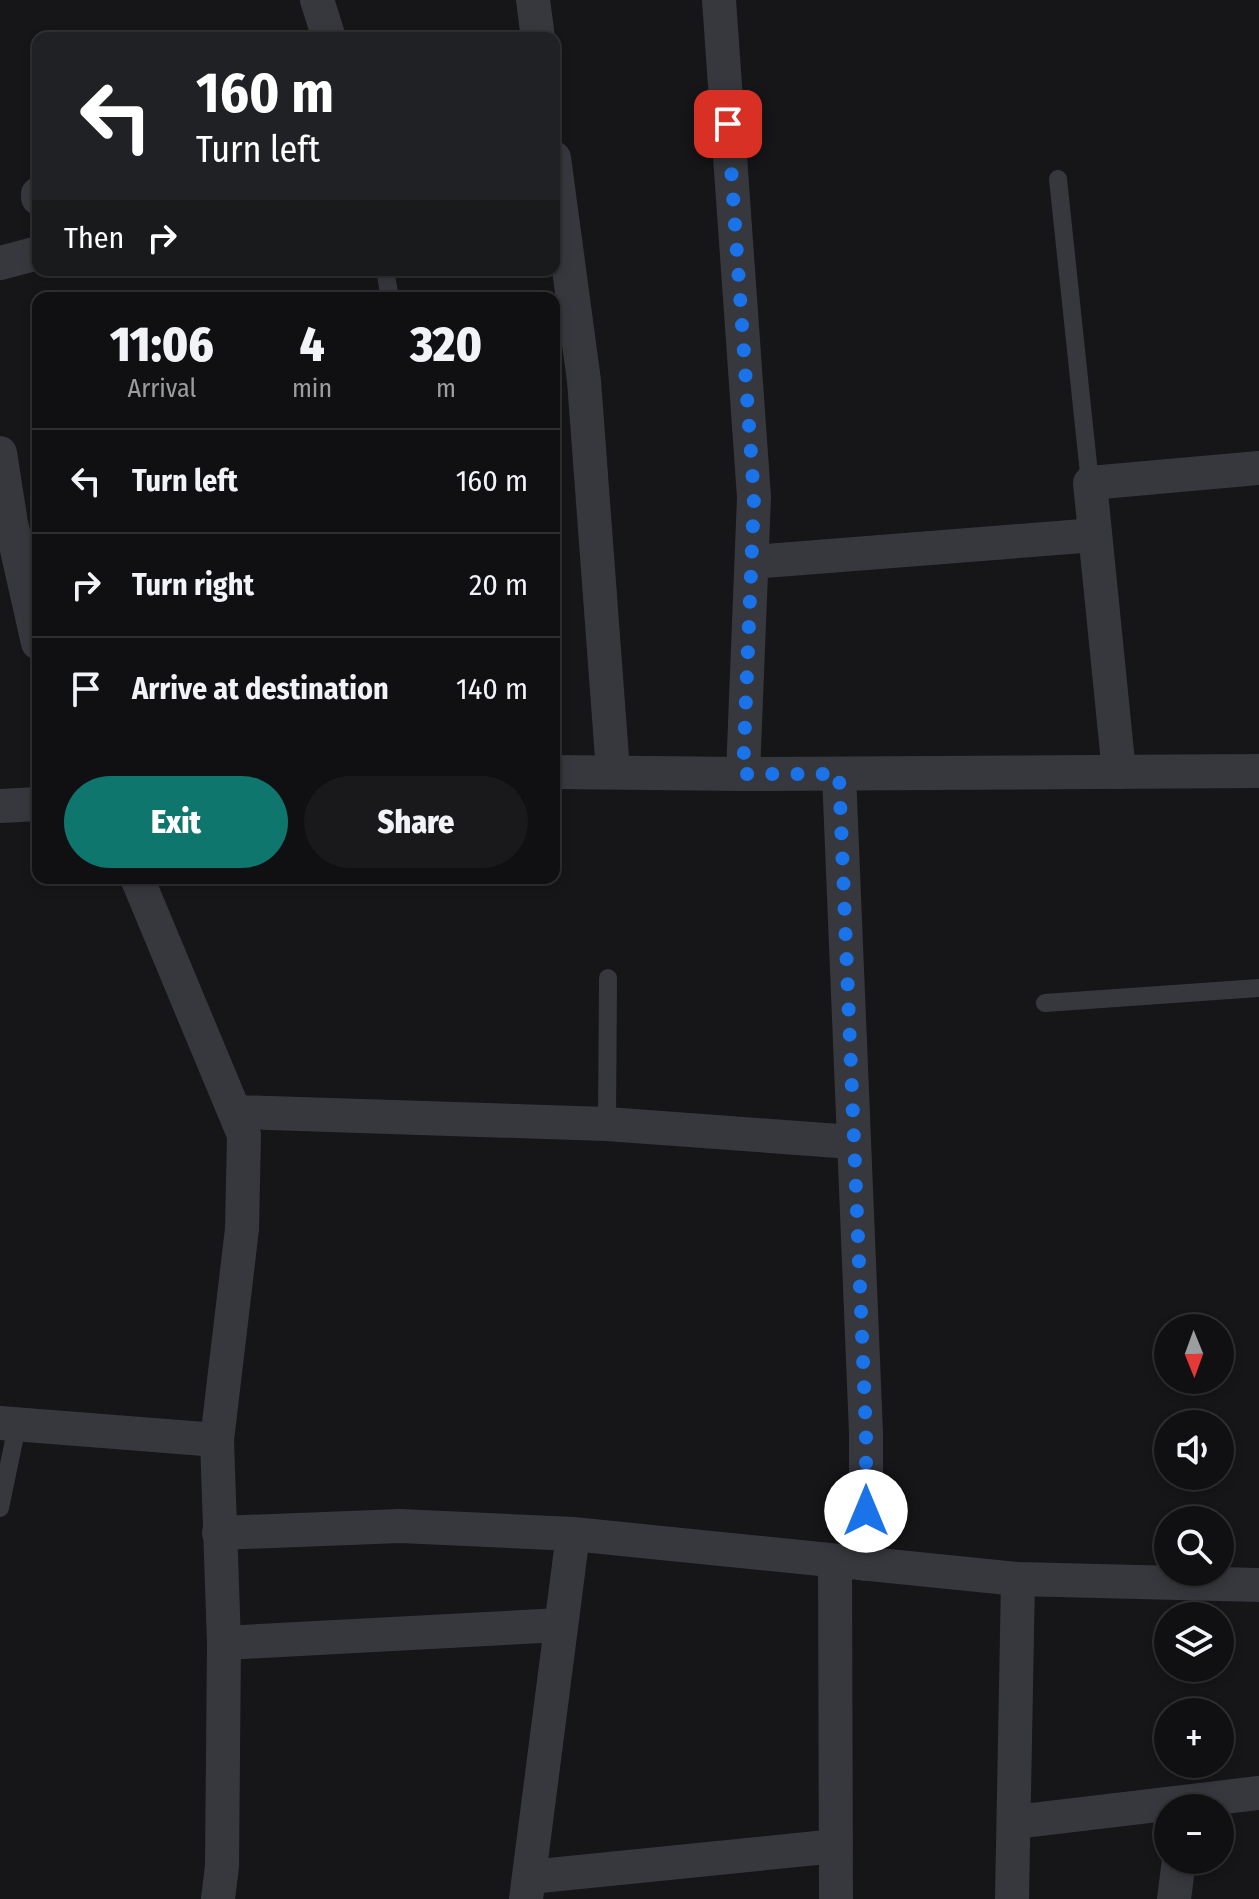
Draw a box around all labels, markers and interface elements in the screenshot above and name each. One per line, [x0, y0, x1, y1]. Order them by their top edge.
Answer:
text: 160 m [196, 60, 334, 127]
icon: left [64, 64, 168, 168]
pin [694, 90, 762, 158]
icon: arrive [706, 102, 750, 146]
text: Turn left [196, 128, 320, 172]
icon: right [140, 216, 184, 260]
text: Then [64, 220, 124, 256]
text: 11:06 [110, 316, 214, 374]
text: 4 [299, 316, 325, 374]
text: 320 [410, 316, 482, 374]
text: Arrival [127, 373, 196, 404]
text: min [292, 373, 332, 404]
text: m [436, 373, 456, 404]
icon: left [64, 459, 108, 503]
text: Turn left [132, 463, 238, 499]
text: 160 m [456, 463, 528, 499]
icon: right [64, 563, 108, 607]
text: Turn right [132, 567, 254, 603]
text: 20 m [469, 567, 528, 603]
icon: arrive [64, 667, 108, 711]
text: Arrive at destination [132, 671, 389, 707]
text: 140 m [456, 671, 528, 707]
button: Exit [64, 776, 288, 868]
button: Share [304, 776, 528, 868]
north arrow [1154, 1314, 1234, 1394]
map controls [1154, 1314, 1234, 1874]
button: sound [1154, 1410, 1234, 1490]
position arrow [824, 1469, 908, 1553]
button: search [1154, 1506, 1234, 1586]
button: layers [1154, 1602, 1234, 1682]
button: + [1154, 1698, 1234, 1778]
button: − [1154, 1794, 1234, 1874]

